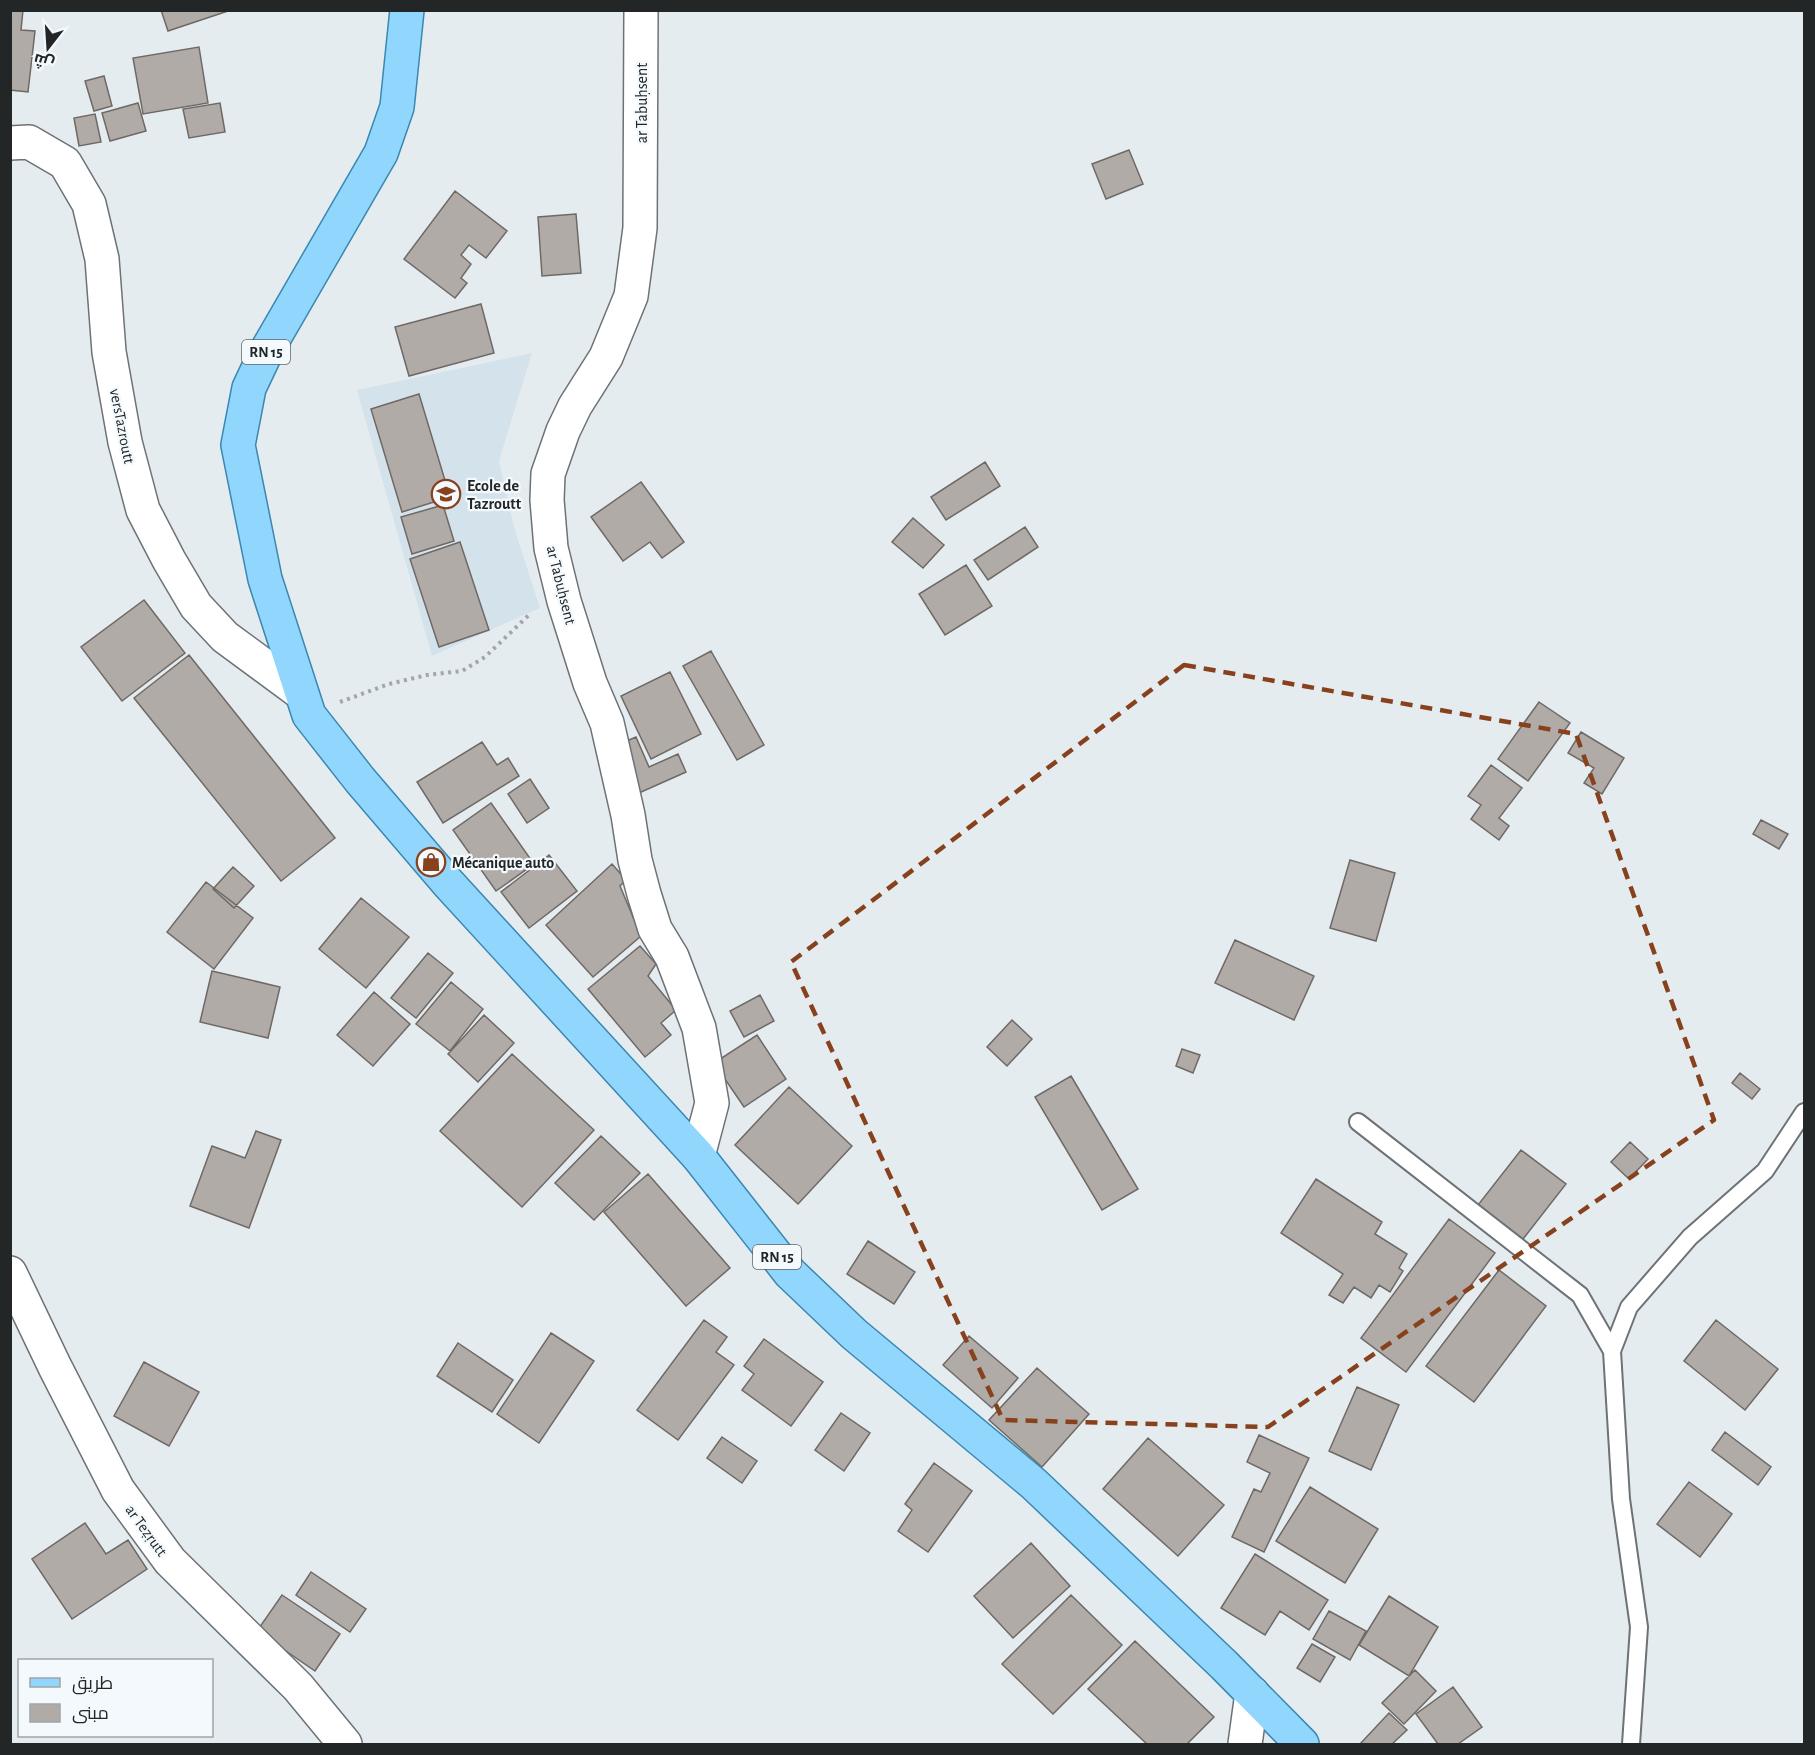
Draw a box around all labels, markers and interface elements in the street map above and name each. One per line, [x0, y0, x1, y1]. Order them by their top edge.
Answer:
north arrow [18, 18, 78, 78]
text: ش [31, 50, 56, 73]
street label: ar Tabuḥsent [634, 63, 650, 143]
road number: RN 15 [242, 340, 290, 364]
street label: versTazroutt [107, 387, 137, 465]
school or university icon: Ecole de Tazroutt [430, 478, 462, 510]
place label: Ecole de Tazroutt [467, 478, 522, 512]
street label: ar Tabuḥsent [544, 544, 579, 626]
shop icon: Mécanique auto [415, 846, 447, 878]
place label: Mécanique auto [452, 855, 554, 871]
road number: RN 15 [753, 1245, 801, 1269]
street label: ar Teẓṛutt [122, 1502, 170, 1559]
legend [18, 1659, 213, 1737]
text: طريق [72, 1675, 113, 1695]
text: مبنى [72, 1705, 109, 1724]

